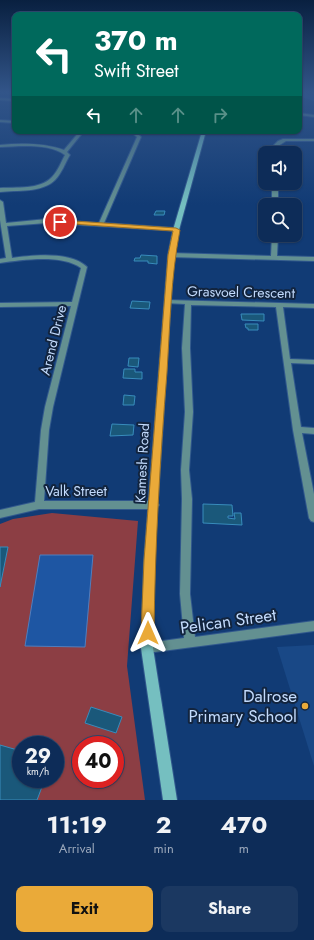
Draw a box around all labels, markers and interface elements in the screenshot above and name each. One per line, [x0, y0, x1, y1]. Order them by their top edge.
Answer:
text: 370 m [94, 20, 178, 61]
icon: left [28, 28, 80, 80]
text: Swift Street [94, 58, 179, 84]
icon: left [83, 104, 105, 126]
icon: ahead [125, 104, 147, 126]
icon: ahead [167, 104, 189, 126]
icon: right [209, 104, 231, 126]
map controls [258, 146, 302, 242]
button: sound [258, 146, 302, 190]
button: search [258, 198, 302, 242]
pin [43, 205, 77, 239]
icon: arrive [49, 211, 71, 233]
street label: Grasvoel Crescent [187, 281, 296, 303]
street label: Arend Drive [35, 303, 71, 377]
street label: Kamesh Road [130, 422, 154, 504]
street label: Valk Street [45, 481, 107, 501]
street label: Pelican Street [178, 602, 278, 640]
position arrow [127, 612, 169, 654]
place label: Dalrose Primary School [189, 684, 297, 728]
marker: Dalrose Primary School [300, 701, 310, 711]
speed limit sign: 40 [72, 736, 124, 788]
text: 29 [25, 742, 51, 771]
text: km/h [27, 764, 49, 779]
text: 11:19 [47, 807, 107, 842]
text: 2 [156, 807, 172, 842]
text: 470 [220, 807, 267, 842]
text: Arrival [59, 839, 95, 858]
text: min [153, 839, 174, 858]
text: m [239, 839, 249, 858]
button: Exit [16, 886, 153, 932]
button: Share [161, 886, 298, 932]

